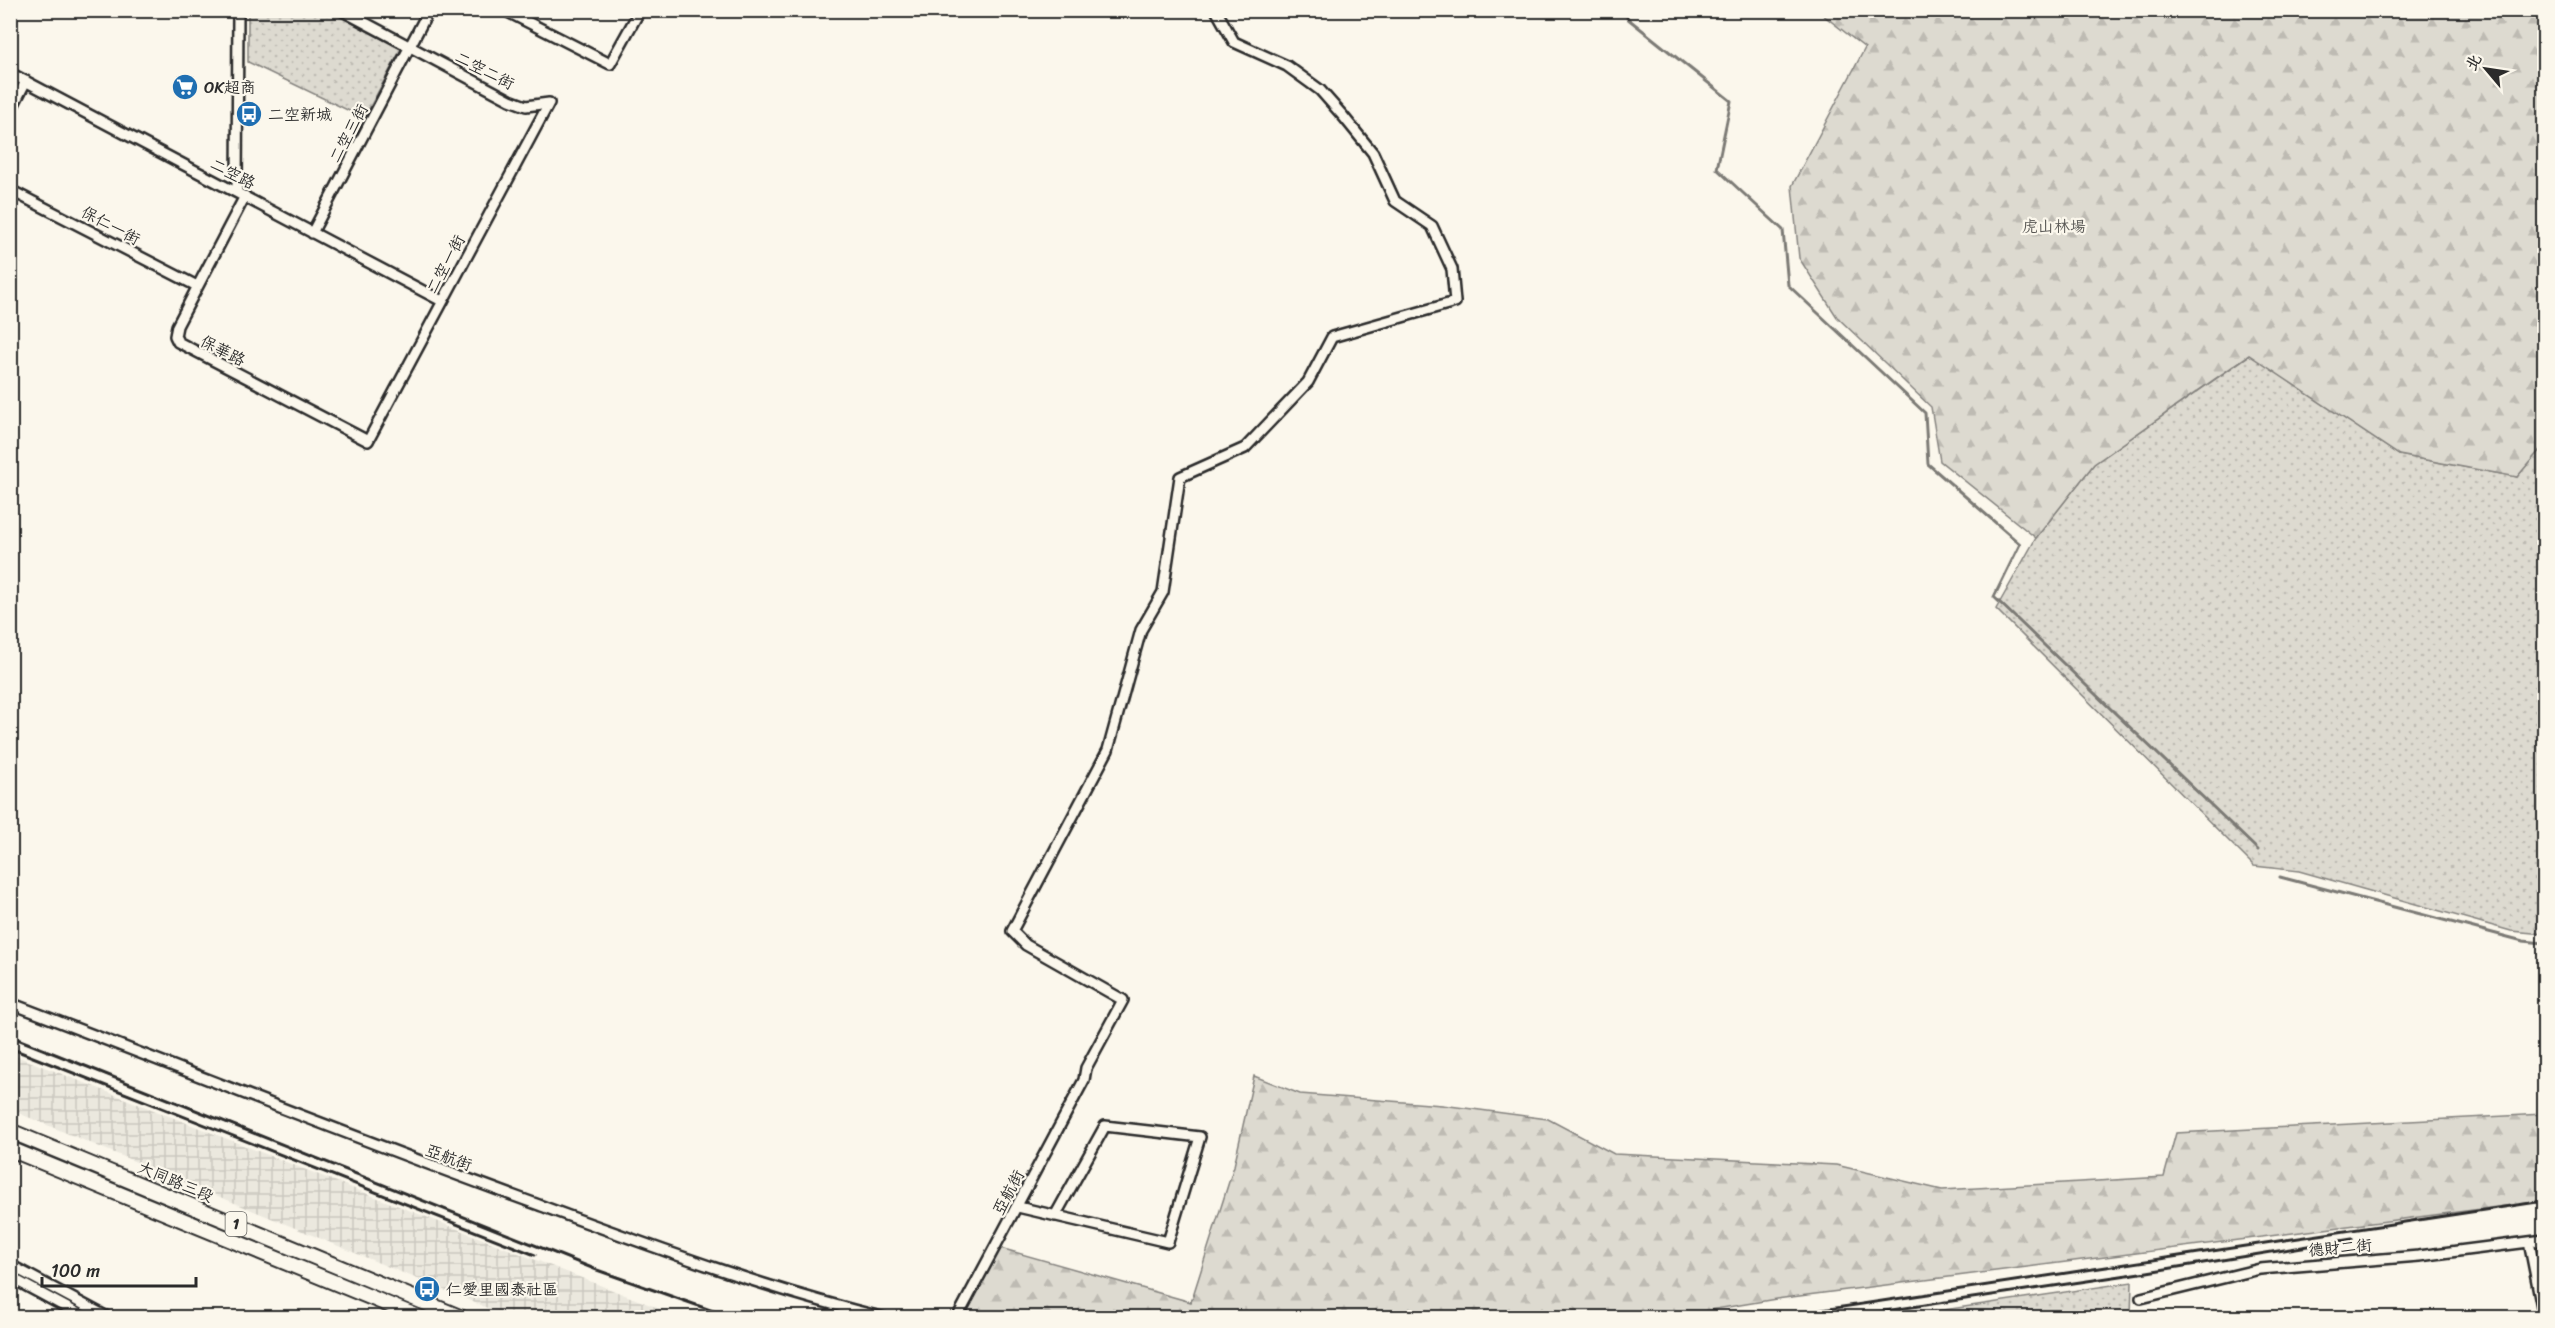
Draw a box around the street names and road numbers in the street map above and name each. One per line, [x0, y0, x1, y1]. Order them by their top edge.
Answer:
street label: 二空二街 [450, 43, 520, 98]
street label: 二空三街 [321, 98, 376, 168]
street label: 二空路 [205, 150, 261, 197]
street label: 保仁一街 [76, 198, 146, 253]
street label: 二空一街 [418, 229, 473, 299]
street label: 保華路 [195, 327, 251, 374]
street label: 亞航街 [421, 1136, 476, 1179]
street label: 大同路三段 [133, 1152, 218, 1210]
street label: 亞航街 [984, 1164, 1033, 1220]
road number: 1 [226, 1212, 246, 1236]
street label: 德財二街 [2307, 1230, 2373, 1265]

